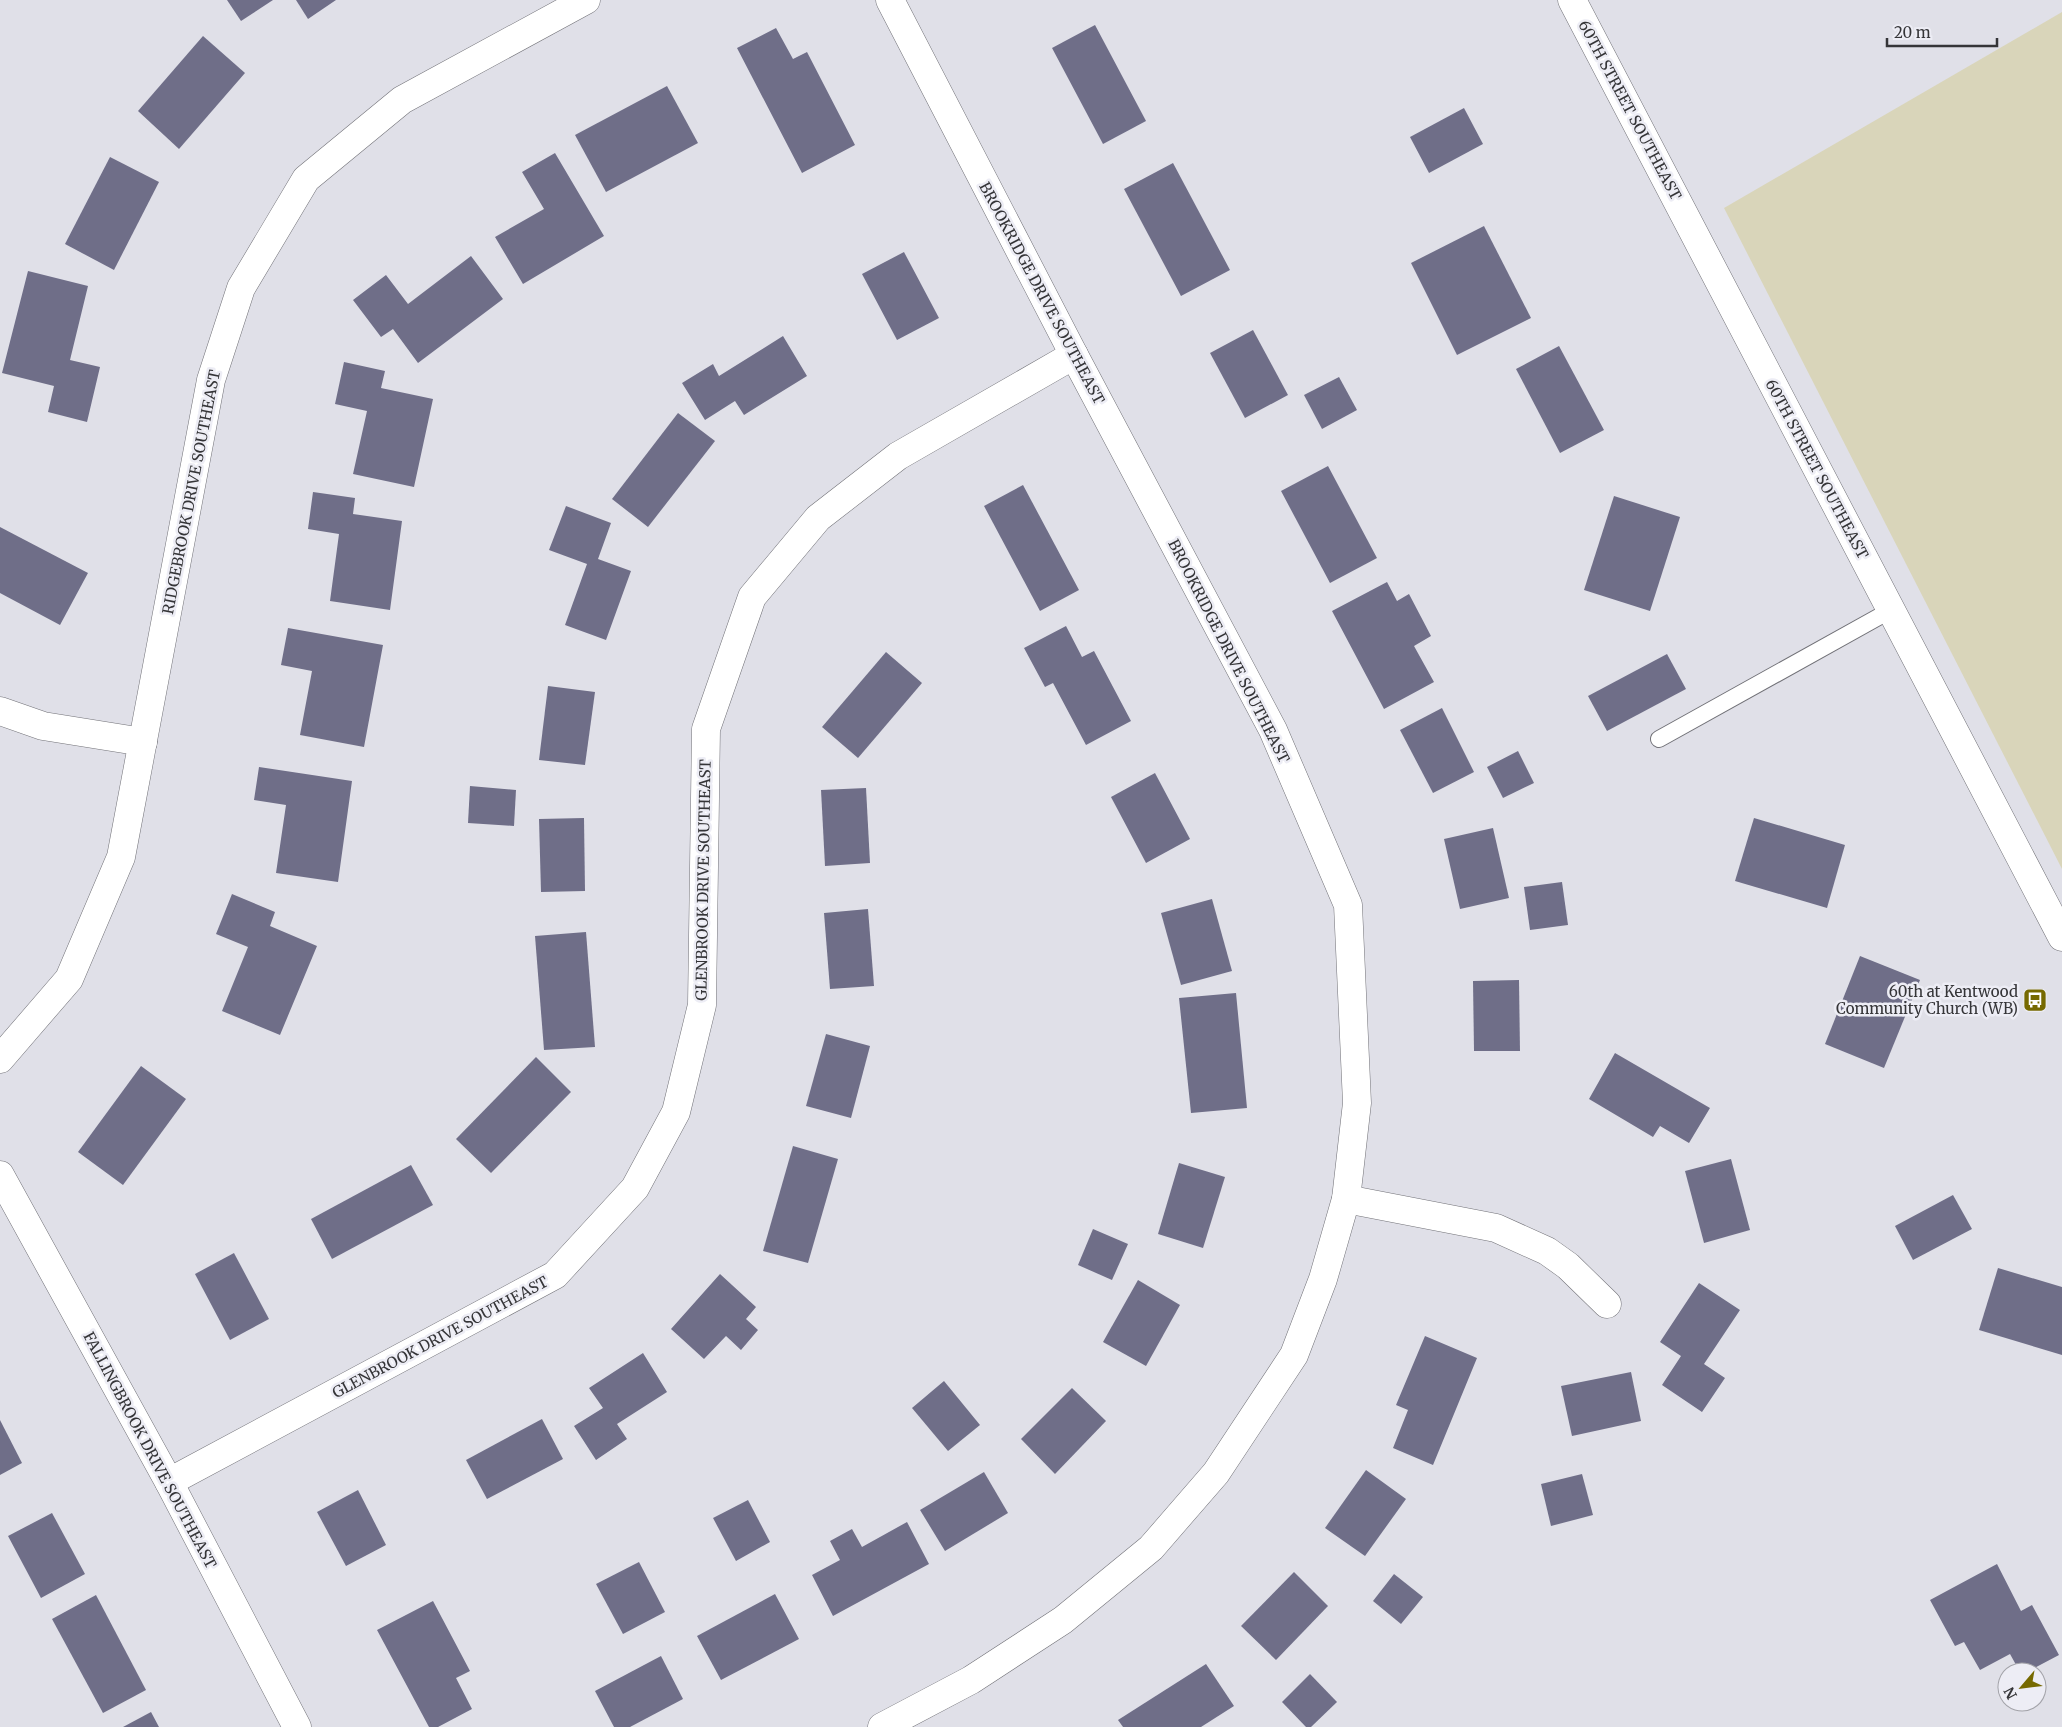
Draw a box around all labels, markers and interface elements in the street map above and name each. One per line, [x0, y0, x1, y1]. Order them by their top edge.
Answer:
scale bar [1887, 15, 1997, 47]
street label: 60TH STREET SOUTHEAST [1574, 17, 1686, 204]
text: 20 m [1894, 23, 1931, 42]
street label: BROOKRIDGE DRIVE SOUTHEAST [975, 179, 1109, 408]
street label: RIDGEBROOK DRIVE SOUTHEAST [158, 368, 224, 616]
street label: 60TH STREET SOUTHEAST [1761, 376, 1873, 563]
street label: BROOKRIDGE DRIVE SOUTHEAST [1164, 536, 1294, 767]
street label: GLENBROOK DRIVE SOUTHEAST [691, 758, 715, 1001]
place label: 60th at Kentwood Community Church (WB) [1836, 982, 2018, 1018]
bus stop icon: 60th at Kentwood Community Church (WB) [2022, 987, 2048, 1013]
street label: GLENBROOK DRIVE SOUTHEAST [329, 1272, 552, 1402]
street label: FALLINGBROOK DRIVE SOUTHEAST [79, 1328, 221, 1572]
north arrow [1997, 1662, 2047, 1712]
text: N [2000, 1684, 2021, 1702]

